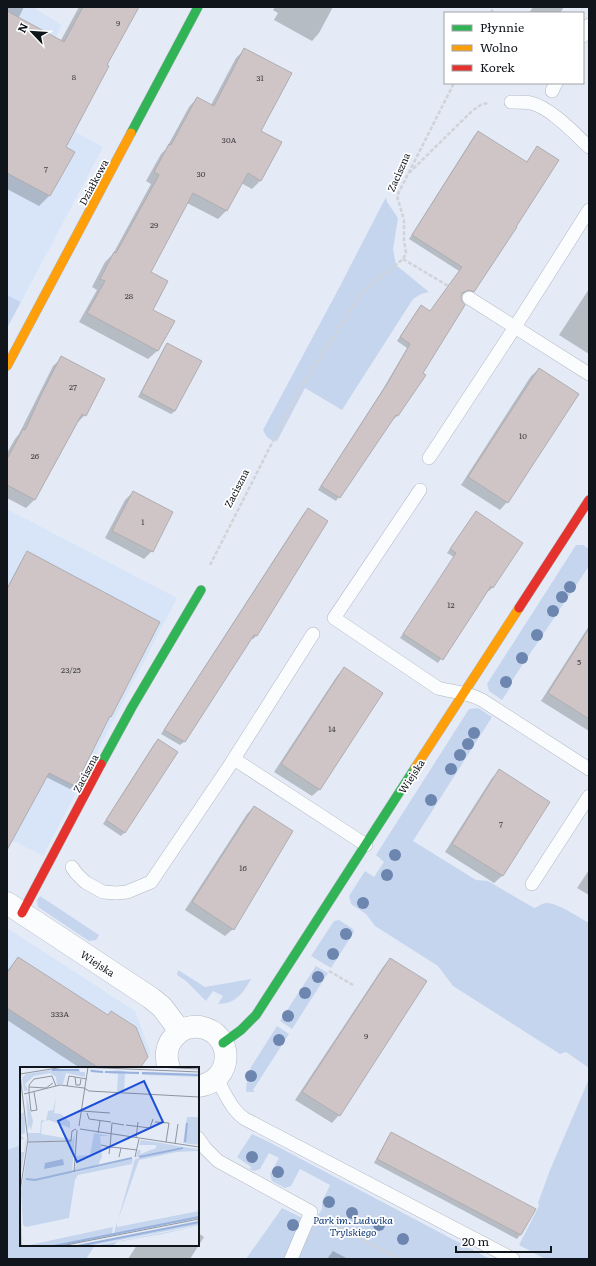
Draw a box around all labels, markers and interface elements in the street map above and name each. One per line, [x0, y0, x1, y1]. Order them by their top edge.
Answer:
north arrow [12, 12, 52, 52]
legend [444, 12, 584, 84]
house number: 9 [116, 17, 120, 28]
text: Płynnie [480, 18, 524, 36]
text: N [13, 20, 31, 35]
text: Wolno [480, 38, 518, 56]
text: Korek [480, 58, 515, 76]
house number: 8 [72, 71, 77, 82]
house number: 31 [256, 72, 265, 83]
house number: 30A [222, 134, 237, 145]
street label: Zaciszna [383, 149, 414, 194]
street label: Działkowa [75, 156, 112, 208]
house number: 7 [44, 163, 48, 174]
house number: 30 [197, 168, 206, 179]
house number: 29 [150, 219, 158, 230]
house number: 28 [125, 290, 134, 301]
house number: 27 [69, 381, 77, 392]
house number: 10 [519, 430, 527, 441]
house number: 26 [31, 450, 40, 461]
street label: Zaciszna [220, 466, 252, 510]
house number: 1 [141, 516, 145, 527]
house number: 12 [447, 599, 455, 610]
house number: 5 [577, 656, 581, 667]
house number: 23/25 [61, 664, 81, 675]
house number: 14 [328, 723, 336, 734]
street label: Zaciszna [69, 751, 102, 795]
street label: Wiejska [394, 755, 428, 796]
house number: 7 [499, 818, 503, 829]
house number: 16 [239, 862, 247, 873]
street label: Wiejska [78, 946, 119, 980]
house number: 333A [51, 1008, 69, 1019]
house number: 9 [364, 1030, 368, 1041]
inset map [20, 1067, 199, 1246]
park label: Park im. Ludwika Trylskiego [313, 1212, 393, 1239]
scale bar [456, 1228, 551, 1254]
text: 20 m [462, 1232, 489, 1250]

